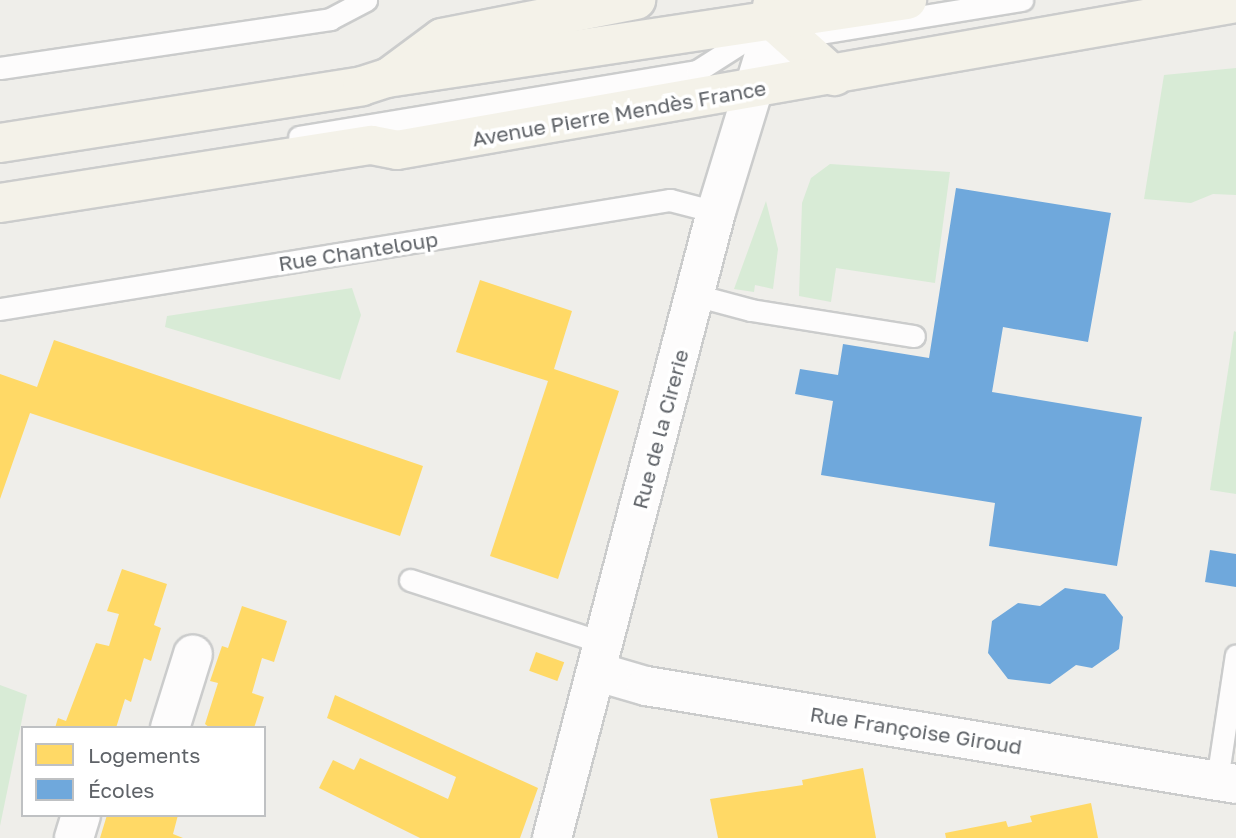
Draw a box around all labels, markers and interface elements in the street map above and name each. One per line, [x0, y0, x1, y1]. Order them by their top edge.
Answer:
street label: Avenue Pierre Mendès France [470, 75, 768, 151]
street label: Rue Chanteloup [276, 226, 440, 276]
street label: Rue de la Cirerie [627, 346, 693, 512]
street label: Rue Françoise Giroud [808, 701, 1024, 759]
legend [21, 726, 266, 817]
text: Logements [88, 742, 200, 768]
text: Écoles [88, 777, 154, 803]

